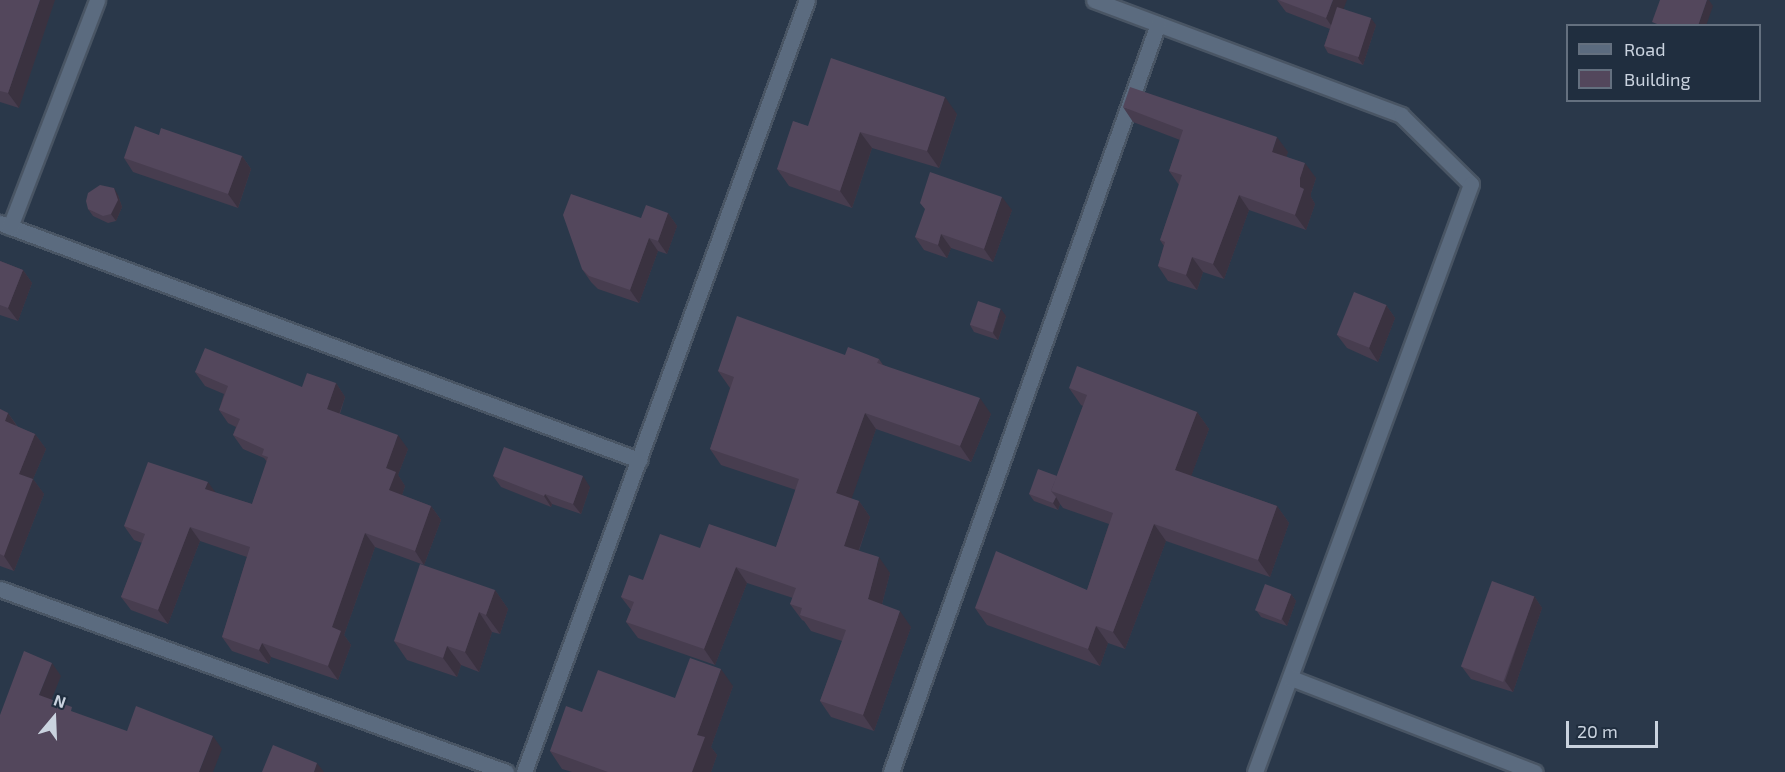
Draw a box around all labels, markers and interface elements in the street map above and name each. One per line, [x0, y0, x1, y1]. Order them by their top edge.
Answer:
legend [1566, 24, 1761, 102]
text: Road [1624, 38, 1665, 60]
text: Building [1624, 68, 1691, 90]
north arrow [24, 688, 84, 748]
text: N [51, 690, 69, 711]
scale bar [1569, 709, 1660, 747]
text: 20 m [1577, 720, 1618, 742]

